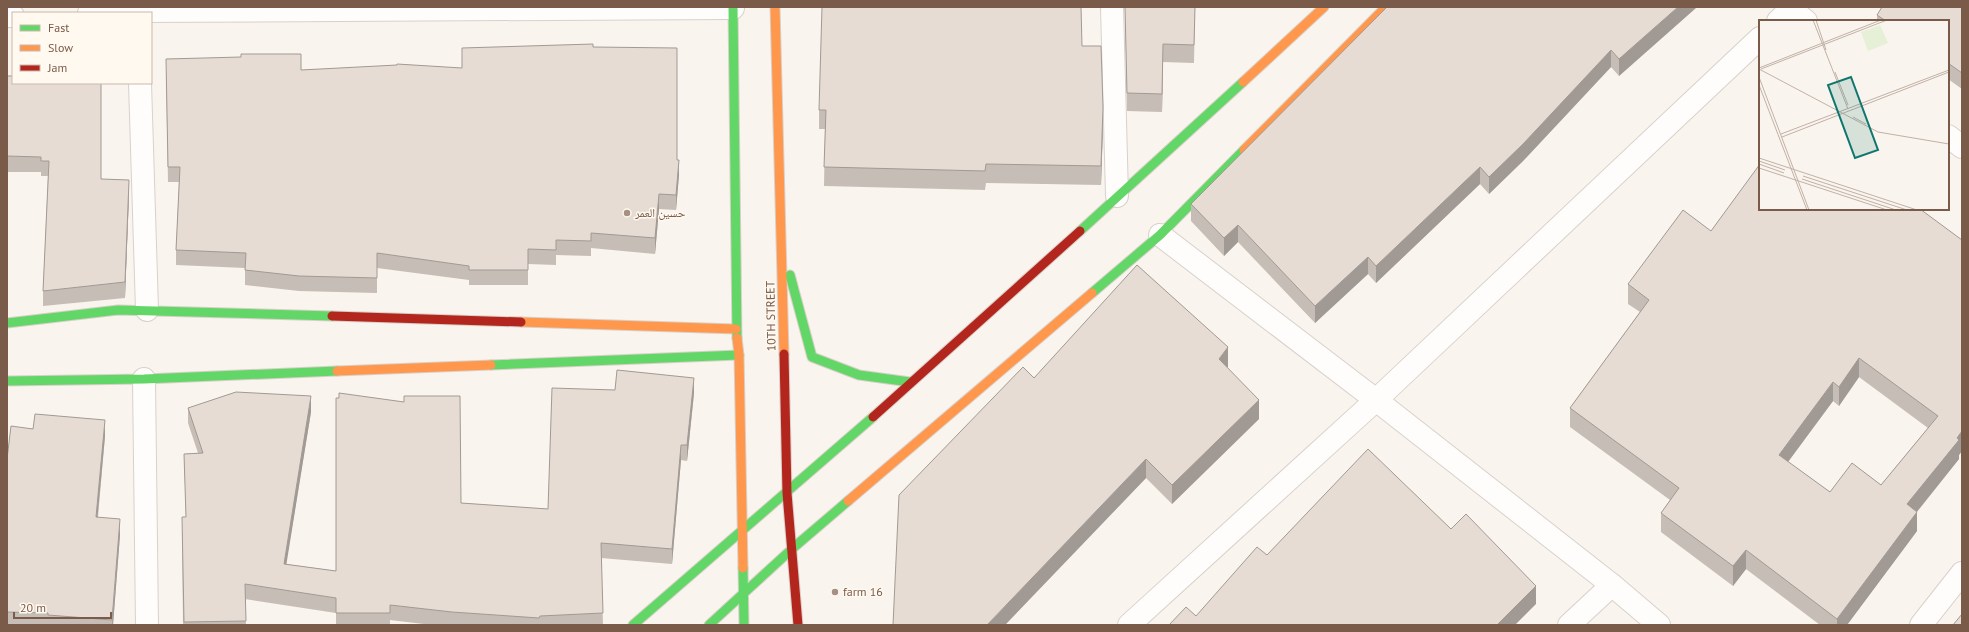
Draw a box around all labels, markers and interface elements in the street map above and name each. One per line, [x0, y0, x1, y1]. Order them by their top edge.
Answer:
legend [12, 12, 152, 84]
text: Fast [48, 20, 69, 35]
inset map [1759, 20, 1949, 210]
text: Slow [48, 40, 73, 55]
text: Jam [47, 60, 67, 75]
place label: حسين العمر [634, 205, 686, 220]
marker: حسين العمر [622, 208, 632, 218]
street label: 10TH STREET [762, 280, 779, 351]
place label: farm 16 [843, 584, 883, 599]
marker: farm 16 [830, 587, 840, 597]
scale bar [14, 594, 111, 620]
text: 20 m [20, 600, 46, 615]

